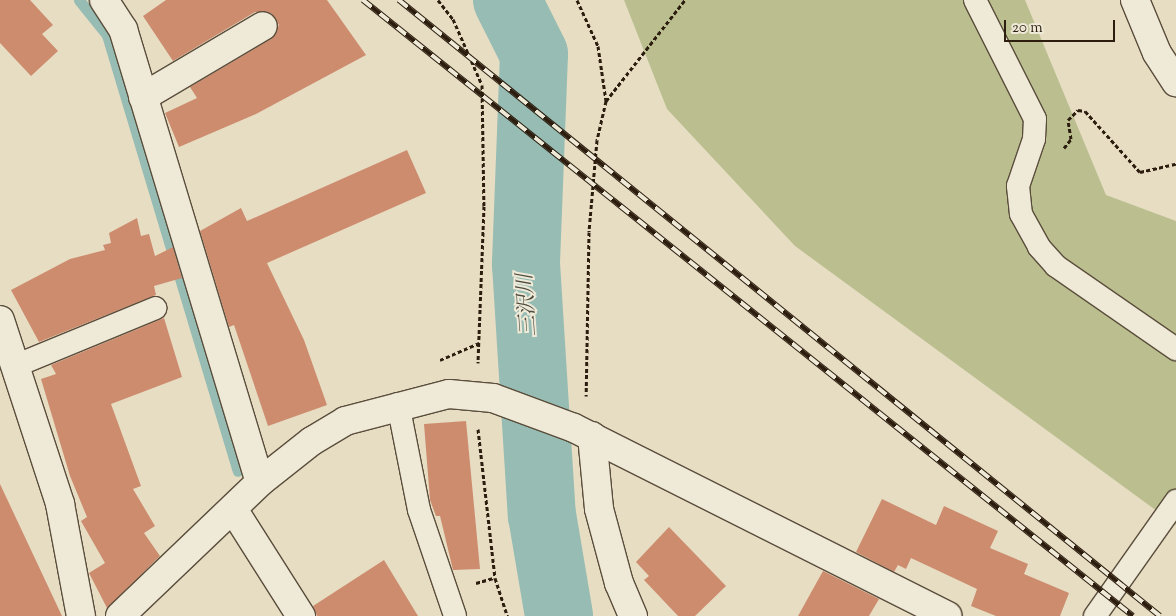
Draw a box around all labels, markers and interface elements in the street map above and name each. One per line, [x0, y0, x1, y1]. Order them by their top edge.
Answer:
scale bar [1006, 10, 1117, 42]
text: 20 m [1012, 18, 1043, 39]
water label: 三沢川 [513, 273, 543, 337]

